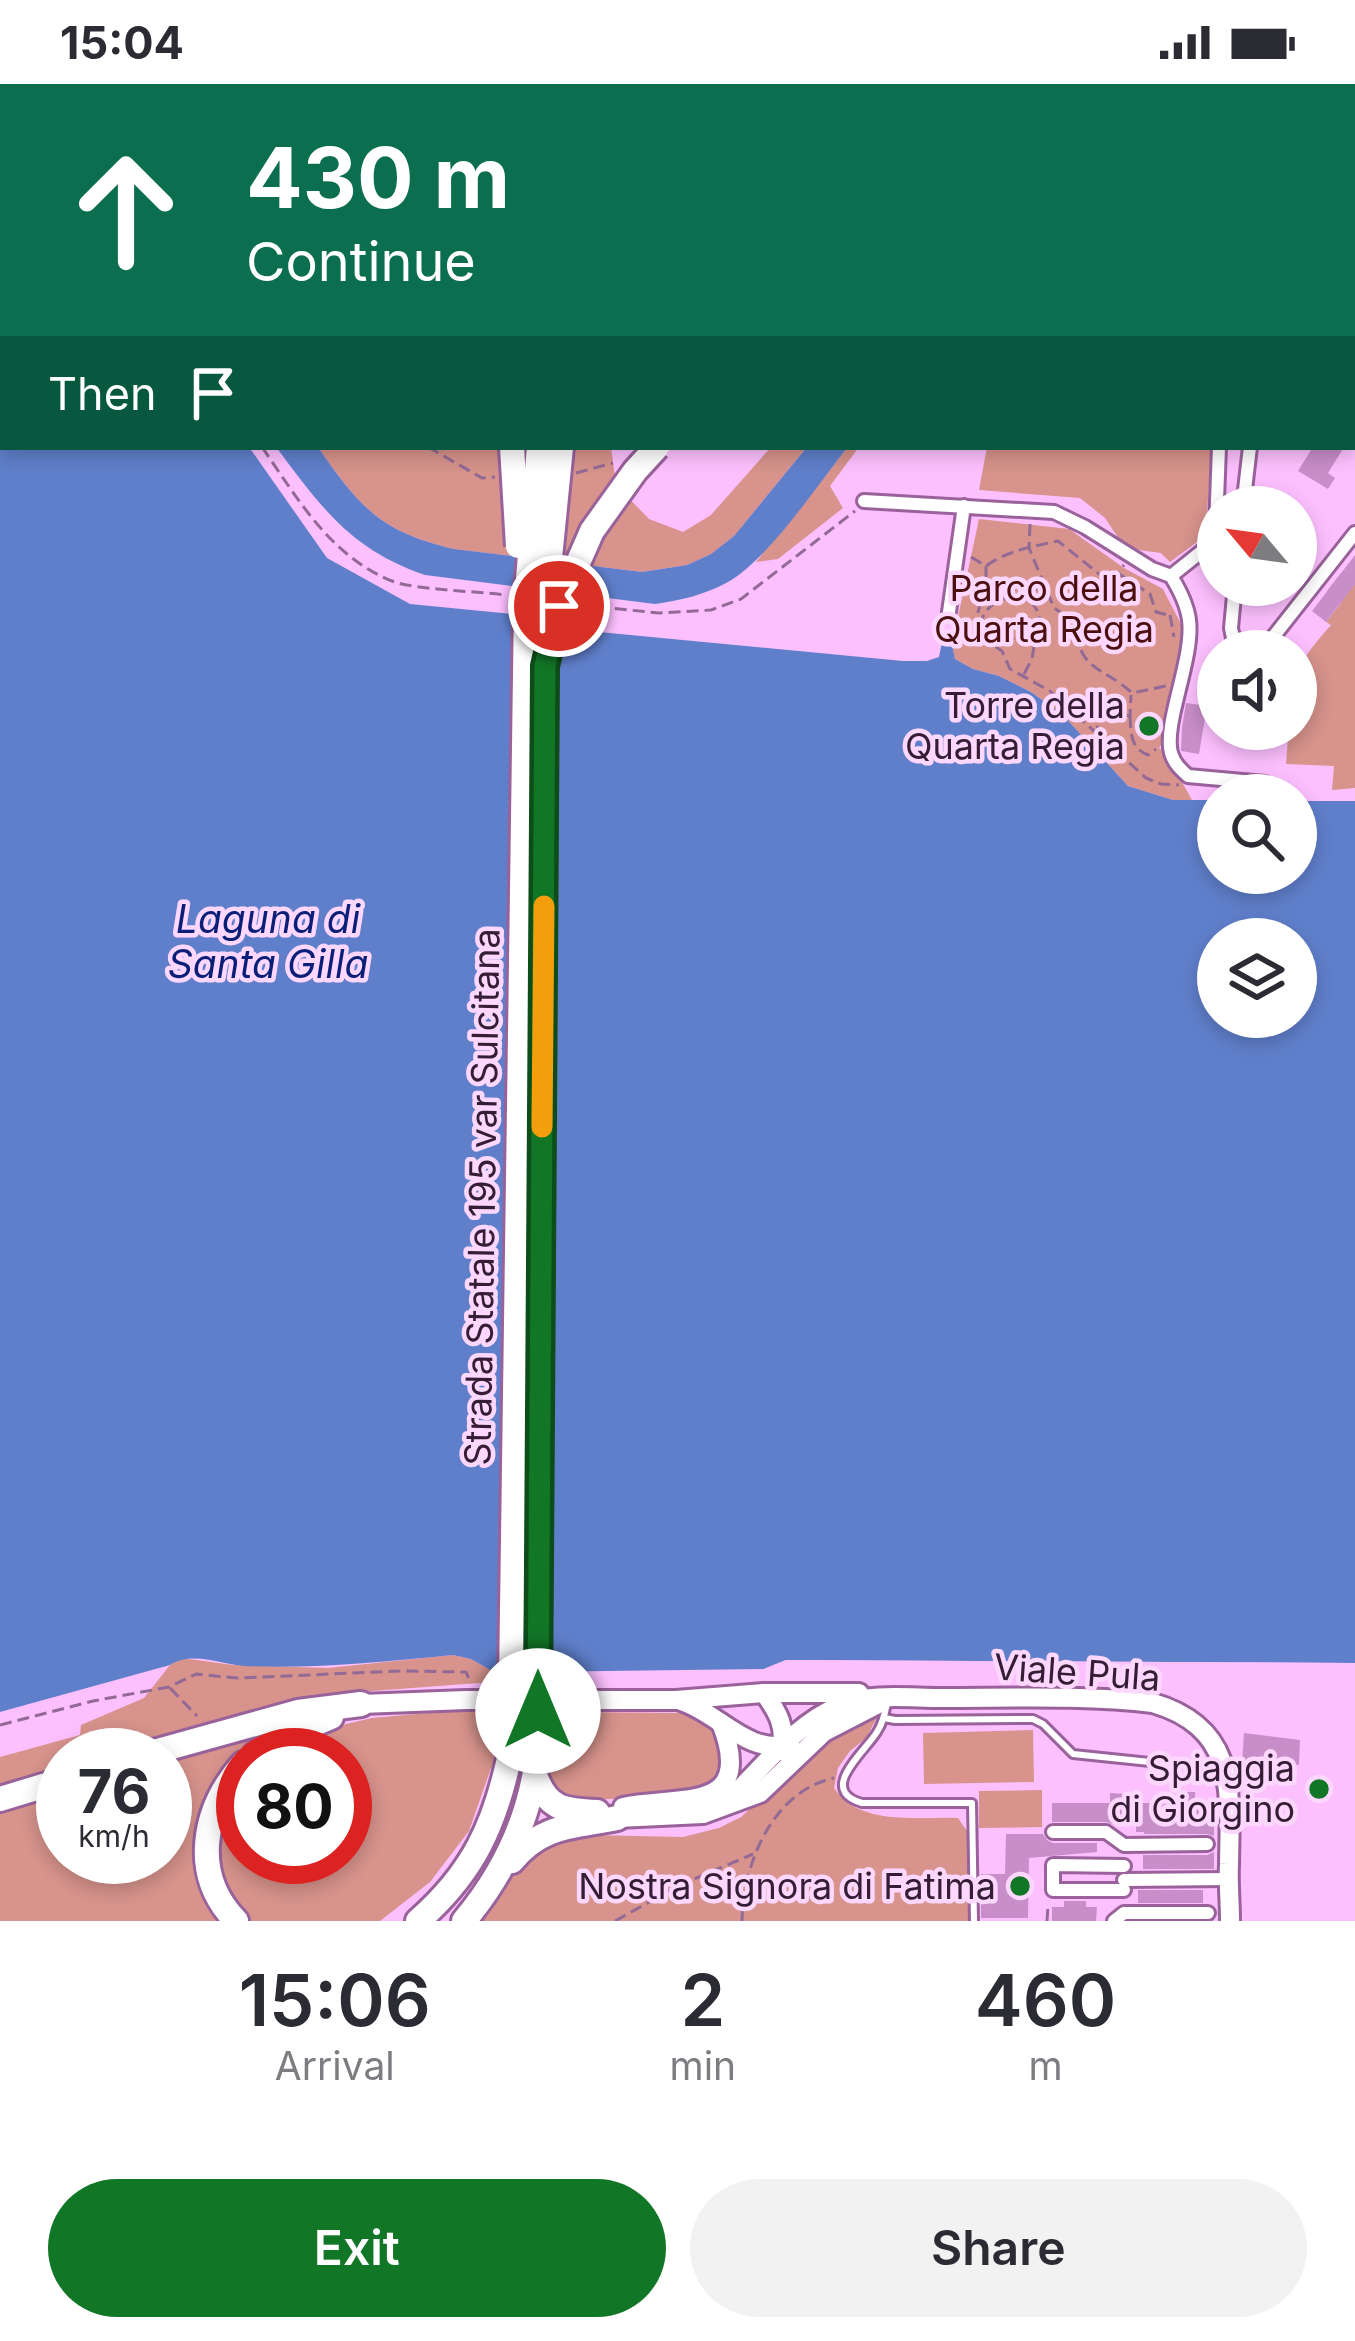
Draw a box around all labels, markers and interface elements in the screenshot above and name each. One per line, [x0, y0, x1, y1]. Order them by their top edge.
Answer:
text: 15:04 [60, 15, 184, 70]
text: 430 m [246, 127, 510, 228]
icon: ahead [48, 132, 204, 288]
text: Continue [246, 229, 476, 294]
icon: arrive [180, 360, 246, 426]
text: Then [48, 366, 156, 421]
north arrow [1197, 486, 1317, 606]
map controls [1197, 486, 1317, 1038]
pin [508, 555, 610, 657]
park label: Parco della Quarta Regia [934, 566, 1154, 651]
icon: arrive [526, 573, 592, 639]
button: sound [1197, 630, 1317, 750]
place label: Torre della Quarta Regia [905, 683, 1125, 768]
marker: Torre della Quarta Regia [1136, 713, 1162, 739]
button: search [1197, 774, 1317, 894]
water label: Laguna di Santa Gilla [168, 895, 368, 987]
button: layers [1197, 918, 1317, 1038]
street label: Strada Statale 195 var Sulcitana [455, 928, 509, 1466]
street label: Viale Pula [992, 1644, 1162, 1700]
position arrow [475, 1648, 601, 1774]
speed limit sign: 80 [216, 1728, 372, 1884]
place label: Spiaggia di Giorgino [1110, 1746, 1295, 1831]
text: 76 [78, 1755, 150, 1827]
marker: Spiaggia di Giorgino [1306, 1776, 1332, 1802]
text: km/h [78, 1818, 150, 1854]
place label: Nostra Signora di Fatima [578, 1864, 996, 1908]
marker: Nostra Signora di Fatima [1007, 1873, 1033, 1899]
text: 15:06 [239, 1956, 431, 2043]
text: 2 [680, 1956, 725, 2043]
text: 460 [975, 1956, 1116, 2043]
text: Arrival [275, 2042, 395, 2089]
text: min [670, 2042, 736, 2089]
text: m [1028, 2042, 1063, 2089]
button: Exit [48, 2179, 666, 2317]
button: Share [690, 2179, 1307, 2317]

